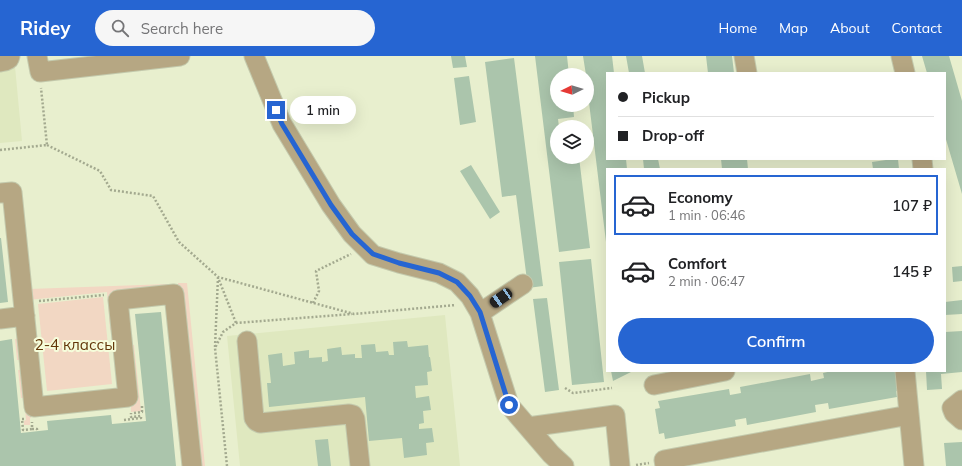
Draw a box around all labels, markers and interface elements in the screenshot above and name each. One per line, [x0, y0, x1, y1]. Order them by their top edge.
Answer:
search box [95, 10, 375, 46]
text: Ridey [20, 16, 71, 40]
icon: search [109, 17, 131, 39]
text: Search here [141, 19, 223, 38]
text: Home [718, 19, 757, 37]
text: Map [779, 19, 808, 37]
text: About [830, 19, 870, 37]
text: Contact [892, 19, 942, 37]
north arrow [550, 68, 594, 112]
map controls [550, 68, 594, 164]
text: Pickup [642, 88, 690, 107]
callout: 1 min [290, 96, 356, 124]
route end [267, 101, 285, 119]
text: 1 min [306, 102, 340, 118]
button: layers [550, 120, 594, 164]
text: Drop-off [642, 126, 704, 145]
icon: car [620, 187, 656, 223]
text: Economy [668, 188, 733, 207]
text: 107 ₽ [892, 196, 932, 215]
text: 1 min · 06:46 [668, 207, 745, 223]
icon: car [620, 253, 656, 289]
text: Comfort [668, 254, 726, 273]
text: 145 ₽ [892, 262, 932, 281]
text: 2 min · 06:47 [668, 273, 745, 289]
car [488, 286, 514, 310]
button: Confirm [618, 318, 934, 364]
park label: 2-4 классы [35, 335, 115, 354]
route start [500, 396, 518, 414]

